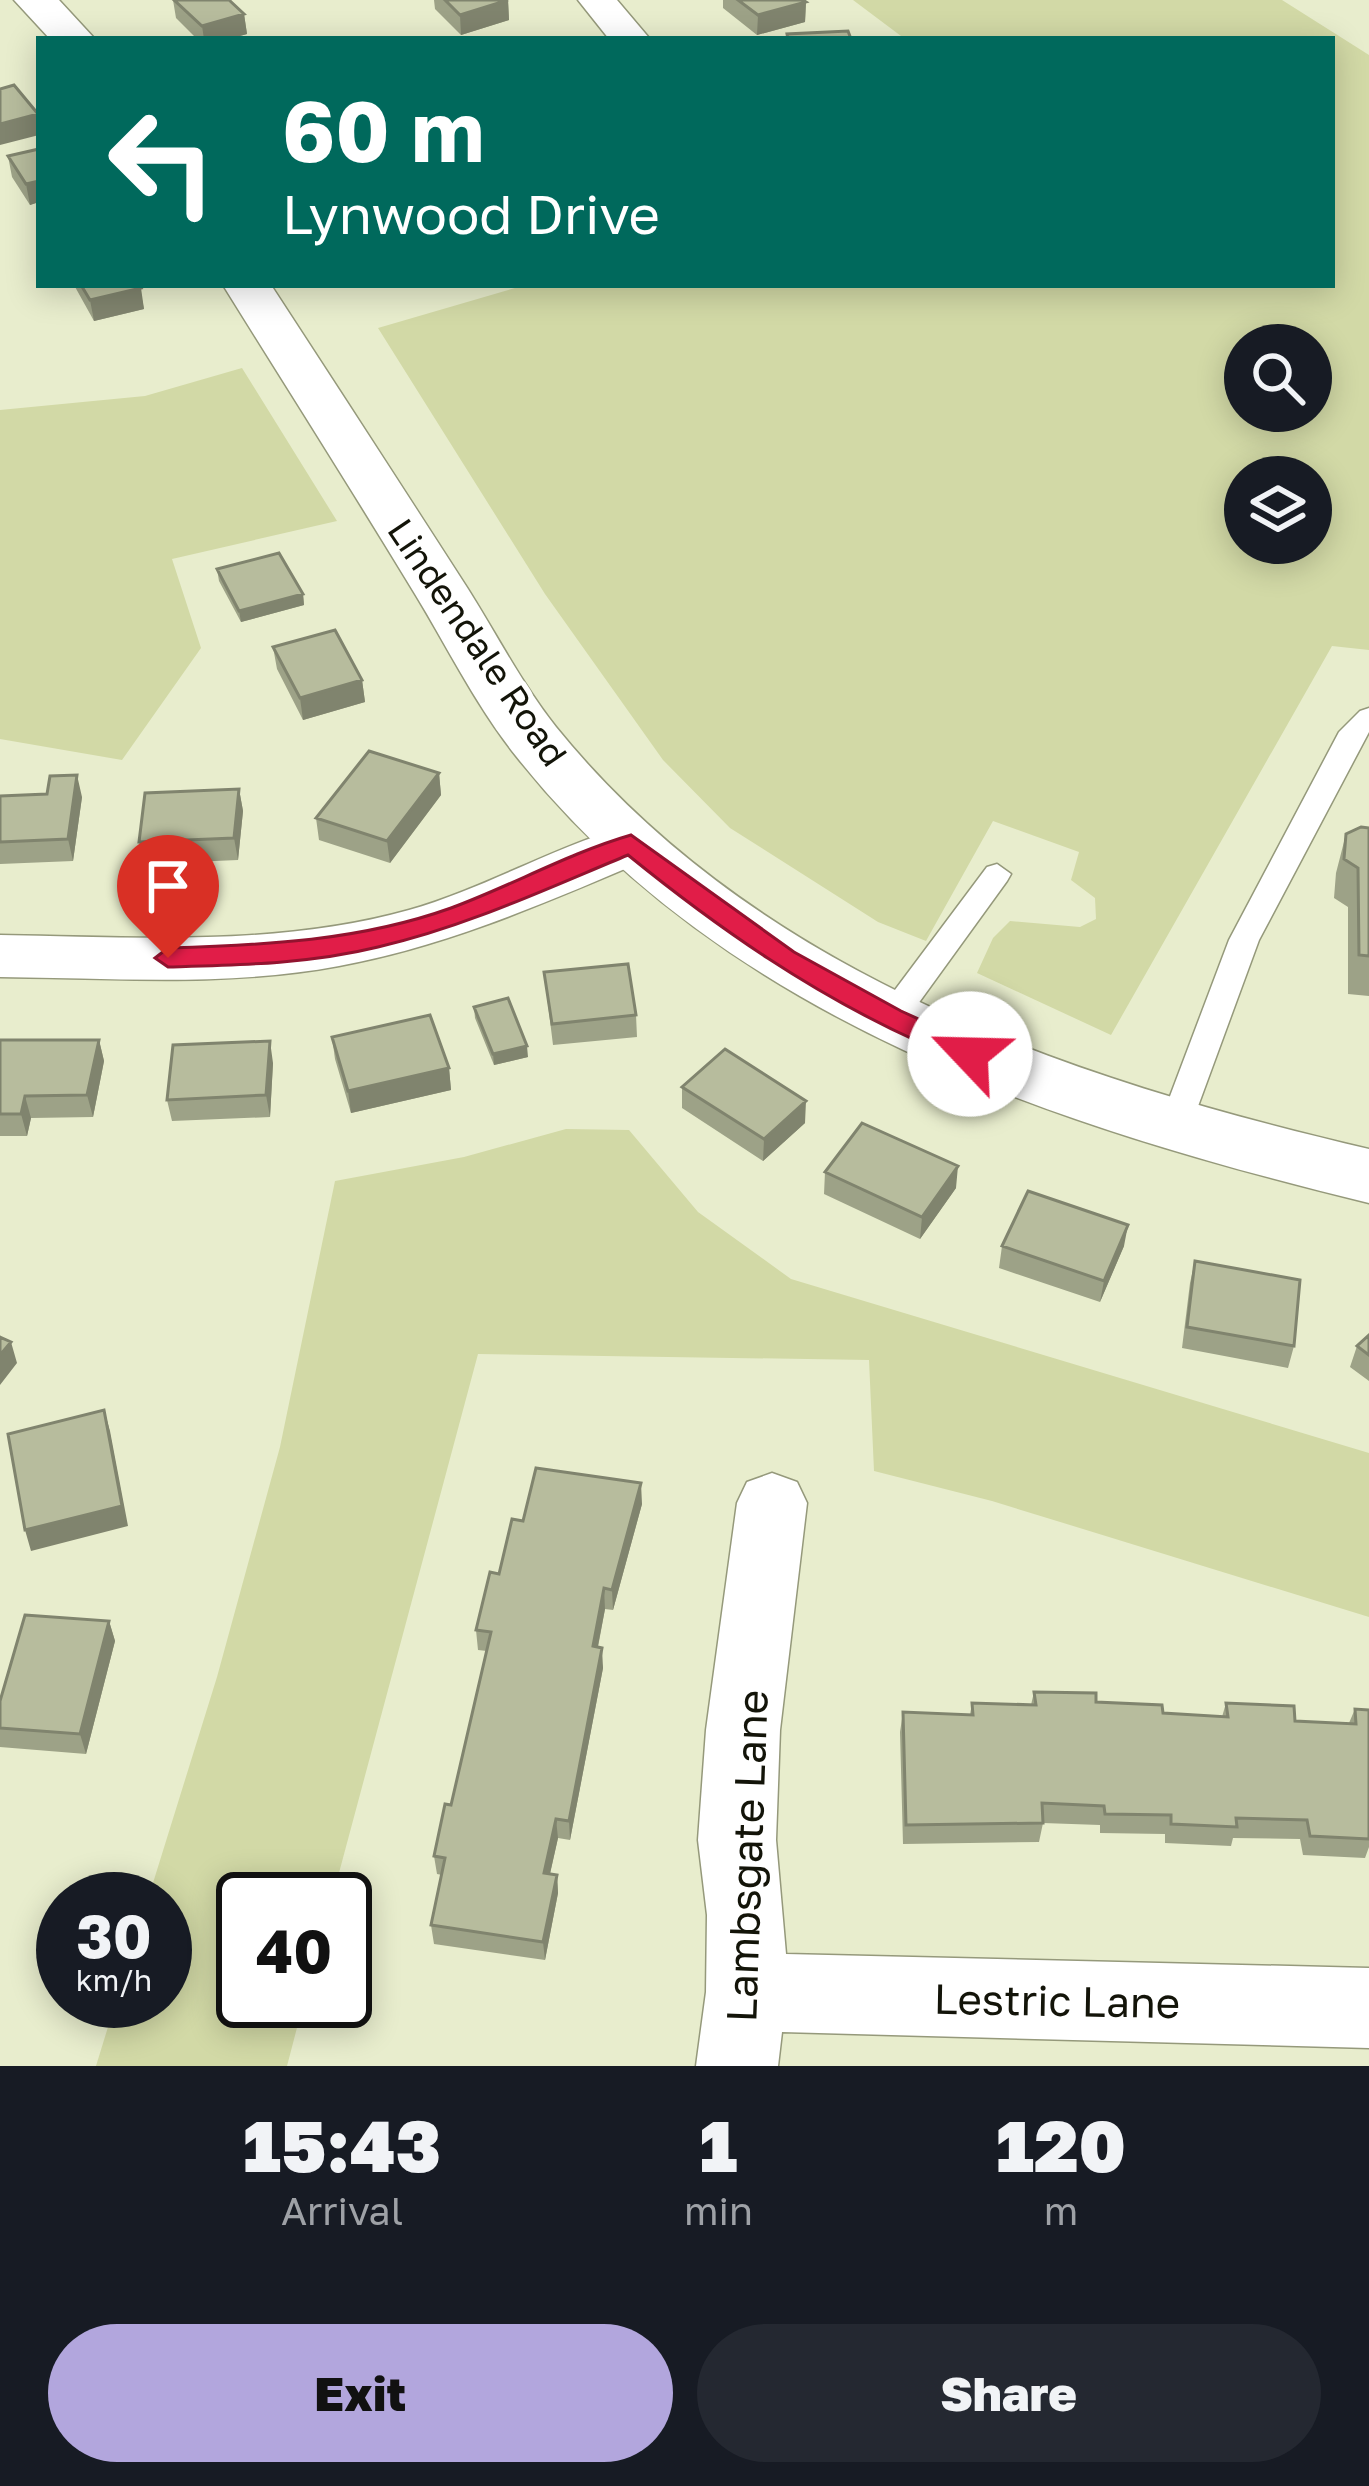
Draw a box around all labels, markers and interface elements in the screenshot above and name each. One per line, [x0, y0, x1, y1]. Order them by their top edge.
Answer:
text: 60 m [282, 80, 484, 180]
icon: left [84, 84, 240, 240]
text: Lynwood Drive [282, 181, 660, 246]
map controls [1224, 324, 1332, 564]
button: search [1224, 324, 1332, 432]
button: layers [1224, 456, 1332, 564]
street label: Lindendale Road [379, 510, 577, 774]
pin [117, 835, 219, 958]
icon: arrive [135, 853, 201, 919]
position arrow [907, 991, 1033, 1117]
street label: Lambsgate Lane [715, 1689, 777, 2023]
speed limit sign: 40 [216, 1872, 372, 2028]
text: 30 [76, 1899, 152, 1971]
text: km/h [76, 1962, 152, 1998]
street label: Lestric Lane [933, 1973, 1181, 2027]
text: 15:43 [243, 2101, 441, 2188]
text: 1 [699, 2101, 738, 2188]
text: 120 [996, 2101, 1126, 2188]
text: Arrival [281, 2187, 403, 2234]
text: min [684, 2187, 753, 2234]
text: m [1044, 2187, 1078, 2234]
button: Exit [48, 2324, 673, 2462]
button: Share [697, 2324, 1321, 2462]

